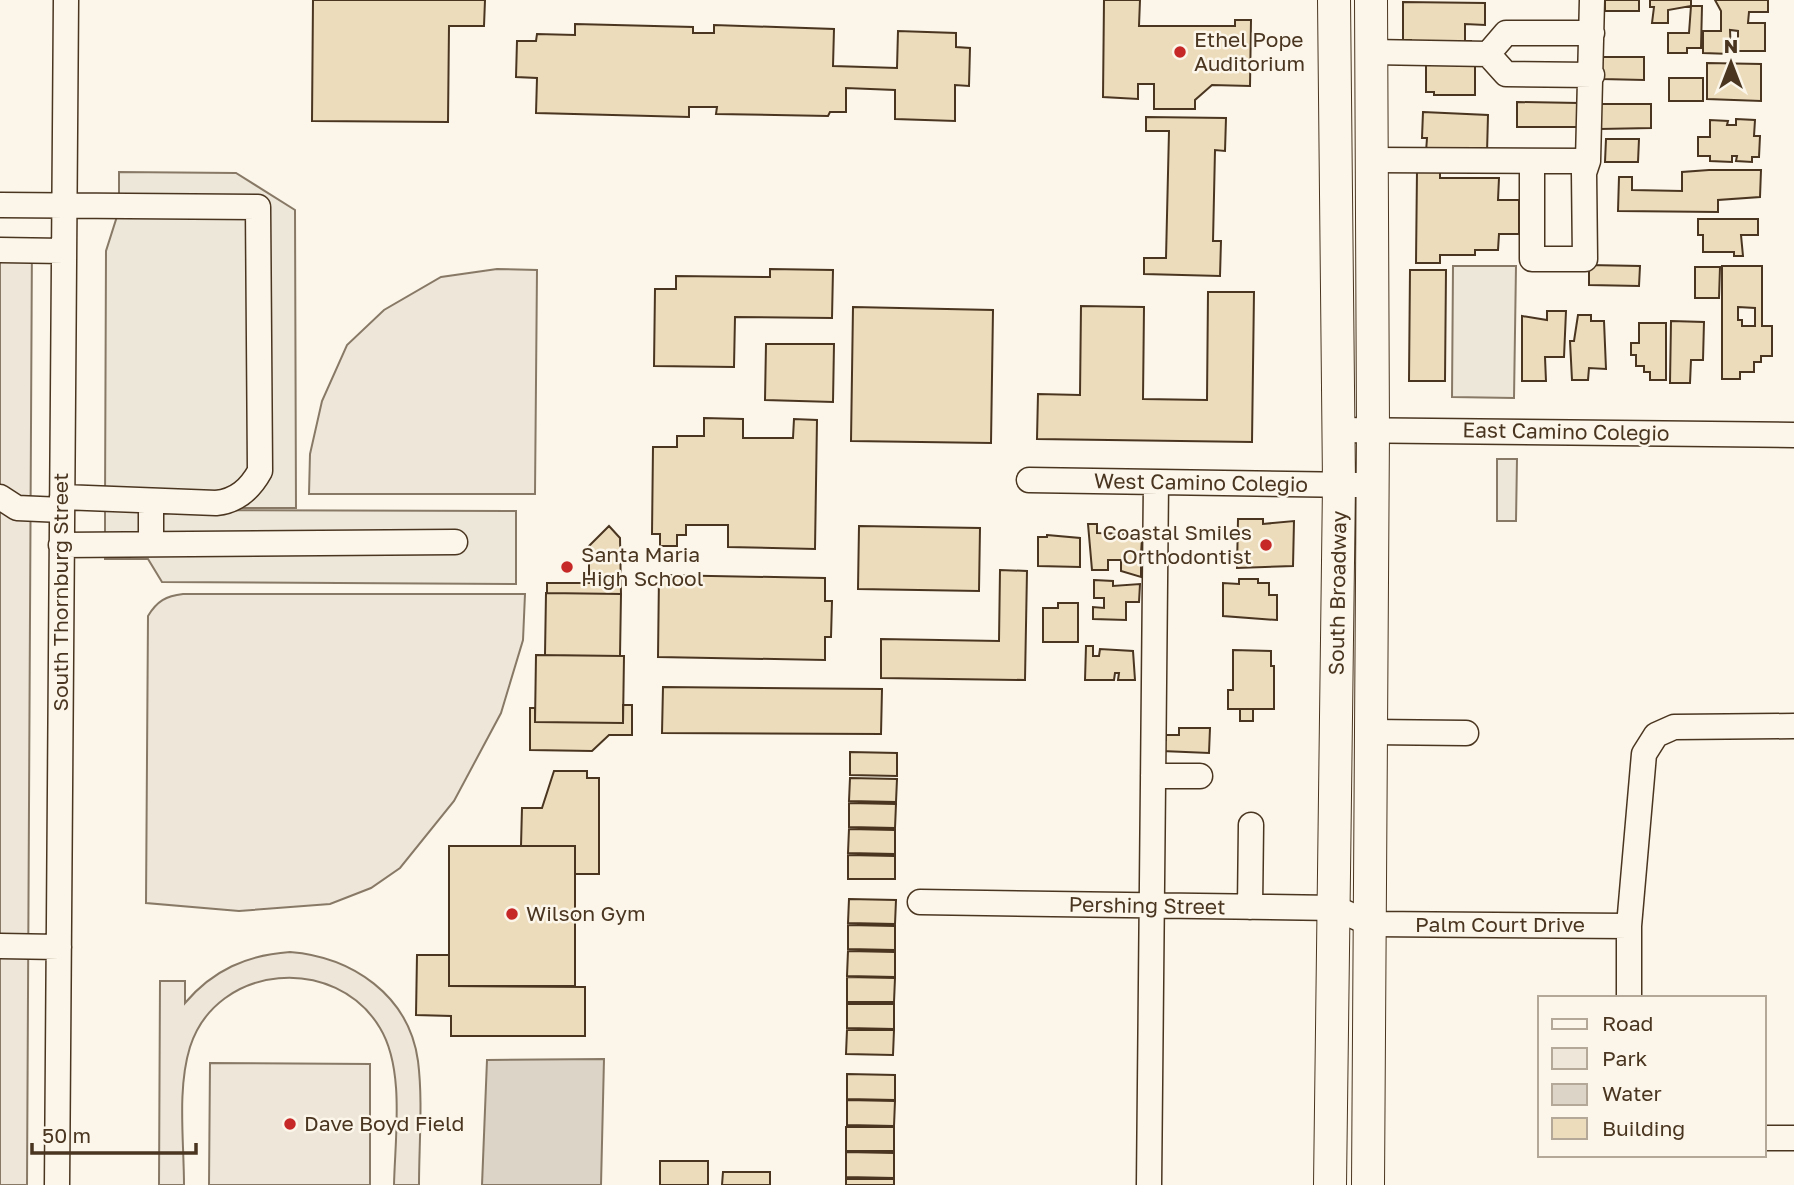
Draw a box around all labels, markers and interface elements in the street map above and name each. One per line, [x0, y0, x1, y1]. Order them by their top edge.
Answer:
place label: Ethel Pope Auditorium [1194, 26, 1305, 76]
north arrow [1696, 28, 1766, 98]
text: N [1724, 34, 1738, 57]
marker: Ethel Pope Auditorium [1172, 44, 1188, 60]
street label: East Camino Colegio [1462, 416, 1670, 446]
street label: West Camino Colegio [1094, 467, 1308, 497]
street label: South Thornburg Street [47, 473, 73, 711]
street label: South Broadway [1323, 510, 1351, 675]
place label: Coastal Smiles Orthodontist [1102, 519, 1252, 569]
marker: Coastal Smiles Orthodontist [1258, 537, 1274, 553]
place label: Santa Maria High School [581, 541, 703, 591]
marker: Santa Maria High School [559, 559, 575, 575]
street label: Pershing Street [1068, 891, 1226, 919]
place label: Wilson Gym [526, 900, 646, 926]
marker: Wilson Gym [504, 906, 520, 922]
street label: Palm Court Drive [1415, 911, 1585, 937]
legend [1538, 996, 1766, 1157]
text: Road [1602, 1010, 1653, 1036]
text: Park [1602, 1045, 1648, 1071]
text: Water [1602, 1080, 1662, 1106]
place label: Dave Boyd Field [304, 1110, 464, 1136]
scale bar [32, 1112, 196, 1156]
text: Building [1602, 1115, 1685, 1141]
marker: Dave Boyd Field [282, 1116, 298, 1132]
text: 50 m [42, 1122, 91, 1148]

